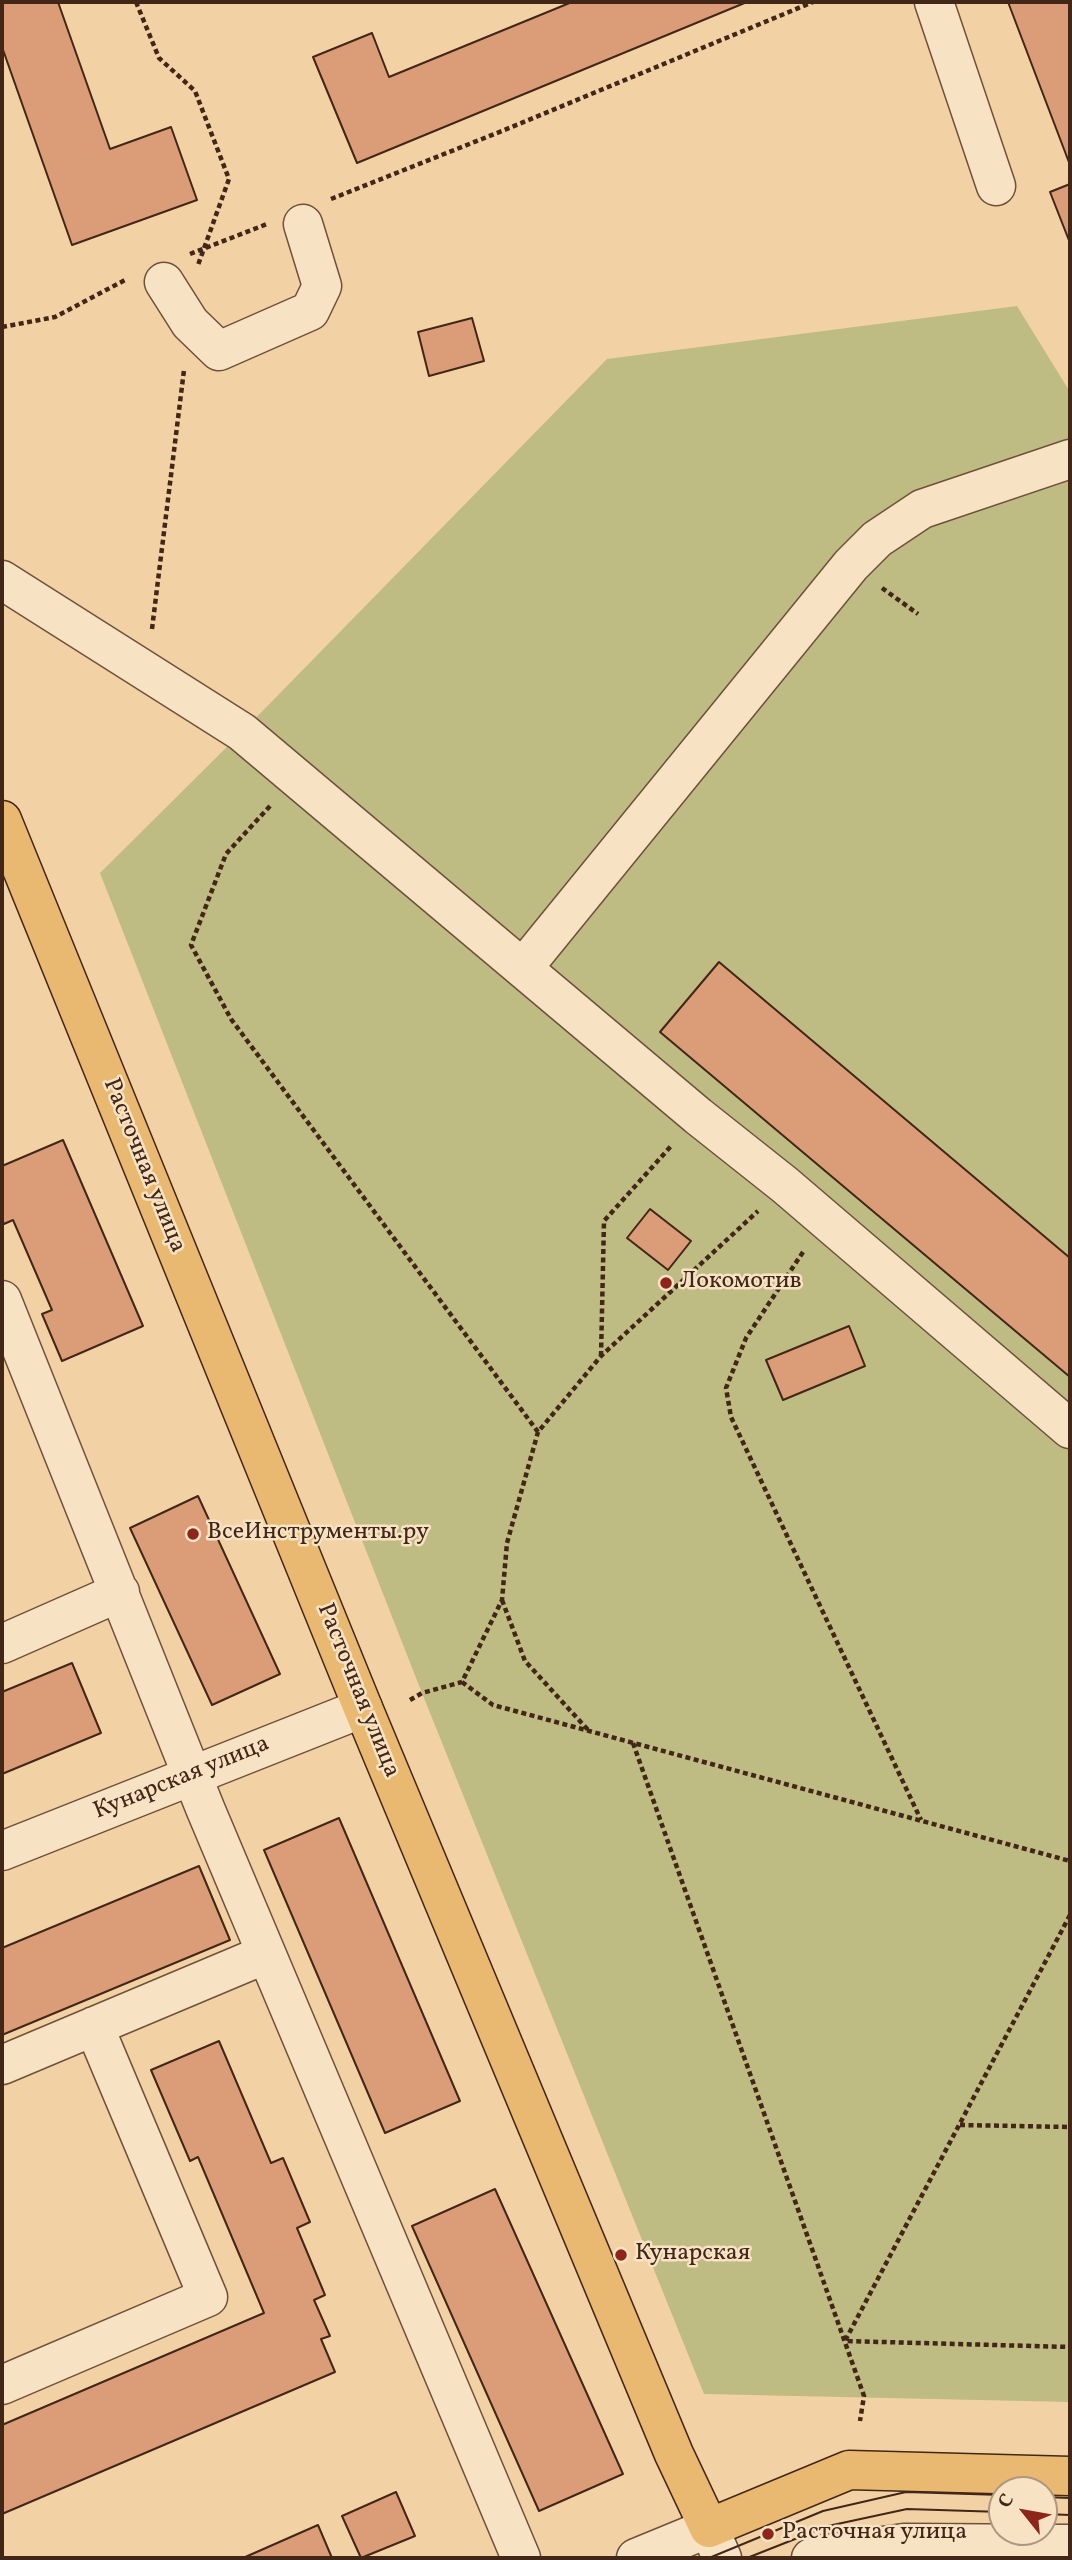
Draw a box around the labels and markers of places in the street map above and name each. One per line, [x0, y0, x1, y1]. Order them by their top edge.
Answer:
place label: Локомотив [680, 1269, 802, 1297]
marker: Локомотив [658, 1275, 674, 1291]
place label: ВсеИнструменты.ру [207, 1520, 429, 1548]
marker: ВсеИнструменты.ру [185, 1526, 201, 1542]
place label: Кунарская [635, 2241, 750, 2269]
marker: Кунарская [613, 2247, 629, 2263]
place label: Расточная улица [782, 2520, 967, 2548]
marker: Расточная улица [760, 2526, 776, 2542]

